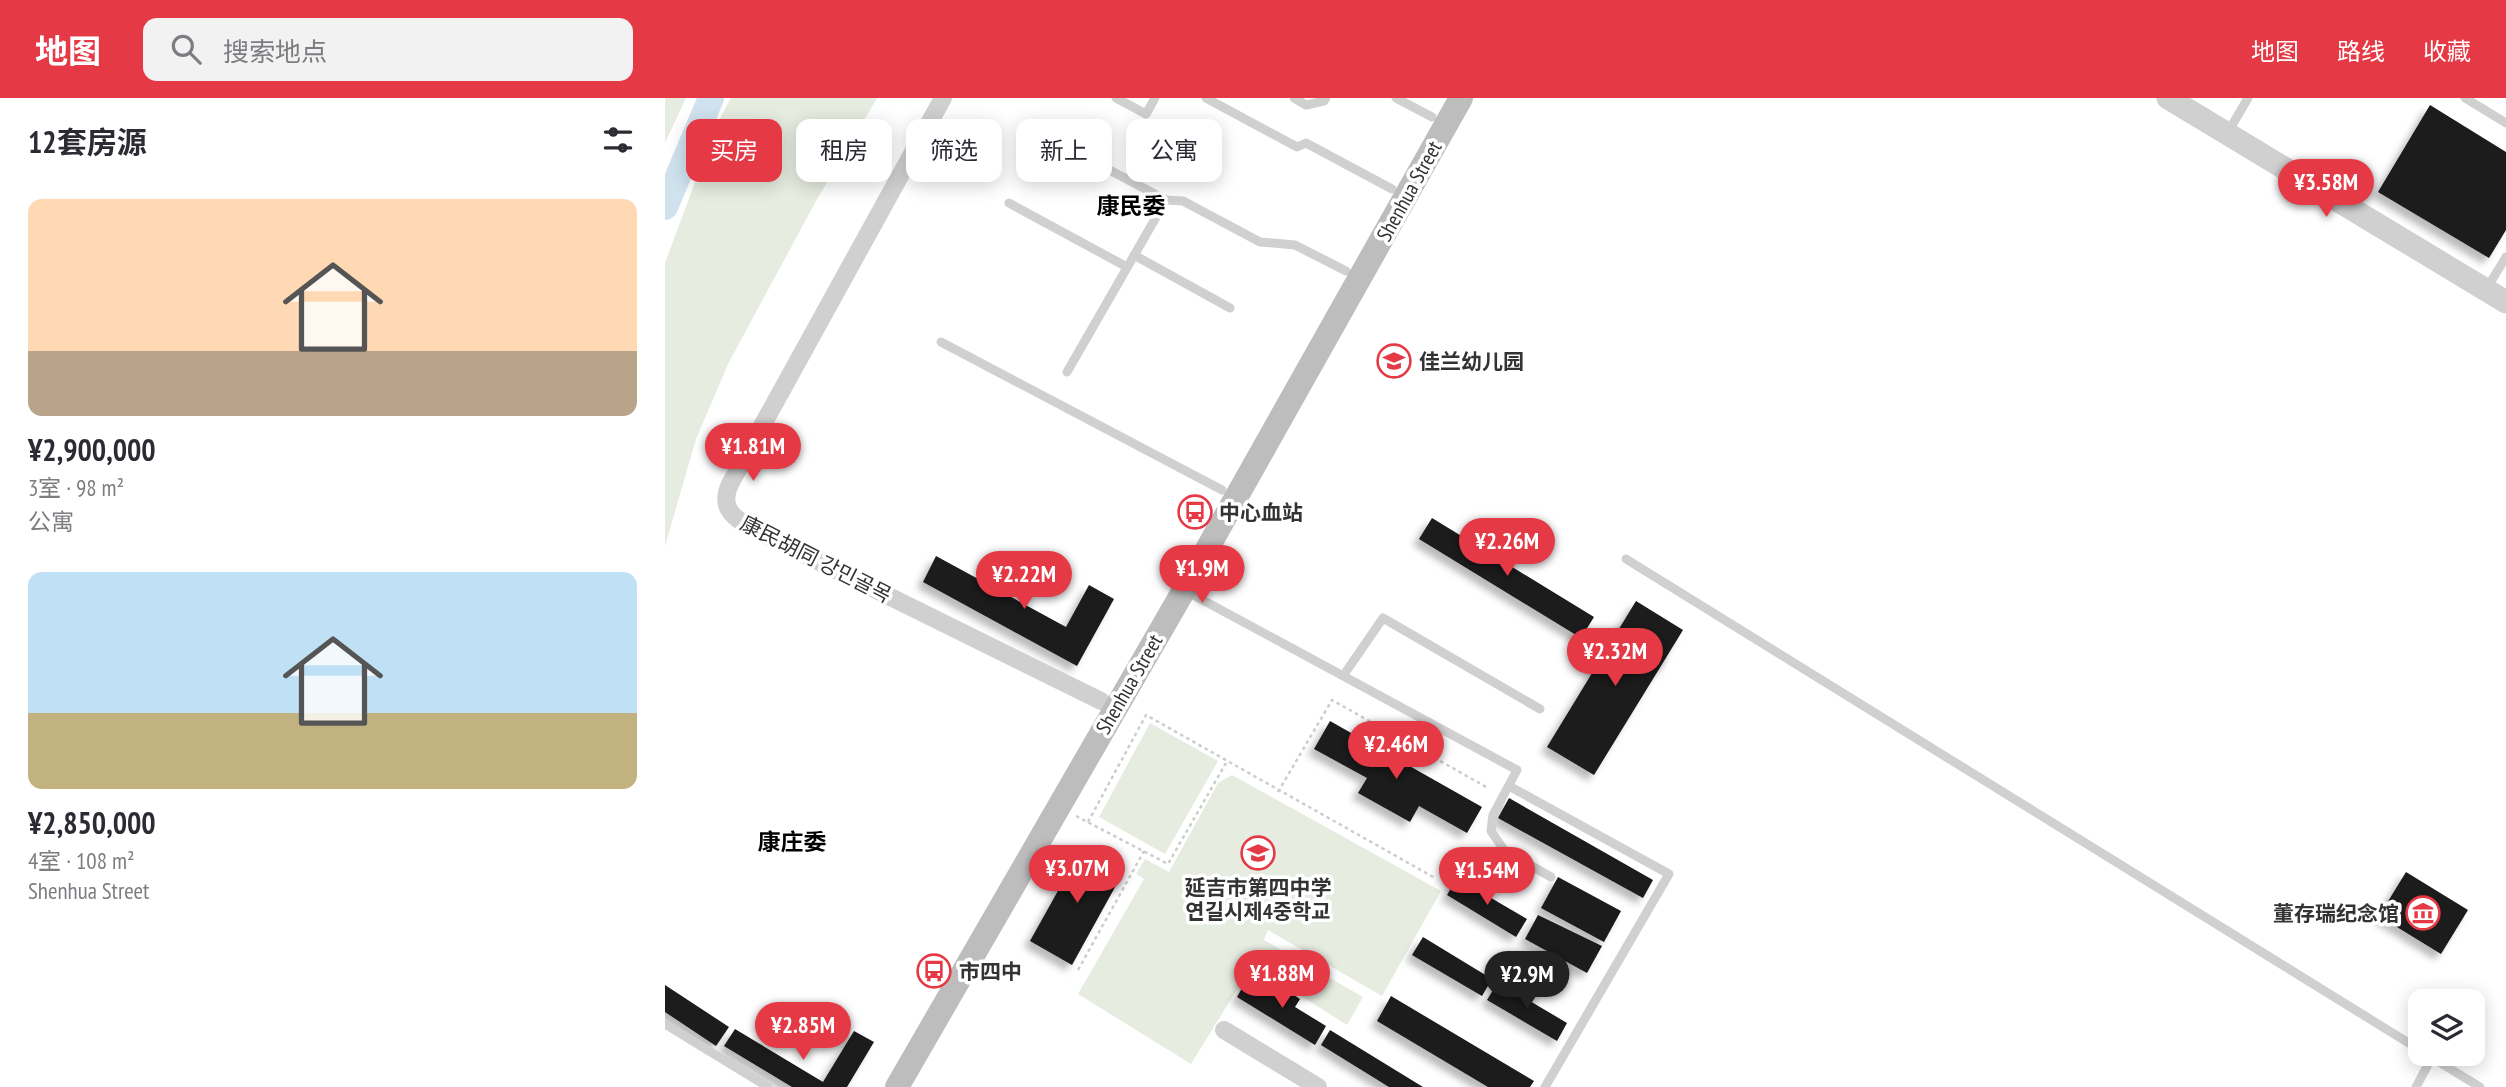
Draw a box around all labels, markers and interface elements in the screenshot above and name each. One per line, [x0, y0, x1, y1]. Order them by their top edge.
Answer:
search box [143, 18, 633, 81]
text: 地图 [35, 29, 101, 72]
icon: search [167, 30, 205, 68]
text: 搜索地点 [223, 35, 327, 68]
text: 地图 [2251, 36, 2299, 67]
text: 路线 [2337, 36, 2385, 67]
text: 收藏 [2423, 36, 2471, 67]
chip: 买房 [686, 119, 782, 182]
chip: 租房 [796, 119, 892, 182]
chip: 筛选 [906, 119, 1002, 182]
chip: 新上 [1016, 119, 1112, 182]
chip: 公寓 [1126, 119, 1222, 182]
icon: filters [599, 121, 637, 159]
text: 12套房源 [28, 122, 147, 161]
street label: Shenhua Street [1370, 136, 1448, 246]
pin: ¥3.58M [2269, 159, 2383, 219]
text: ¥3.58M [2294, 167, 2358, 196]
district label: 康民委 [1097, 191, 1166, 220]
icon: home [270, 244, 396, 370]
school or university icon: 佳兰幼儿园 [1375, 342, 1413, 380]
place label: 佳兰幼儿园 [1419, 348, 1524, 375]
pin: ¥1.81M [696, 424, 810, 483]
text: ¥2,900,000 [28, 430, 156, 469]
text: ¥1.81M [721, 431, 785, 460]
text: 3室 · 98 m² [28, 473, 124, 502]
bus stop icon: 中心血站 [1176, 493, 1214, 531]
place label: 中心血站 [1219, 499, 1303, 526]
text: 公寓 [28, 507, 74, 536]
street label: 康民胡同 강민골목 [736, 509, 896, 609]
pin: ¥2.26M [1450, 518, 1564, 578]
text: ¥2.26M [1475, 526, 1539, 555]
pin: ¥1.9M [1153, 546, 1251, 605]
pin: ¥2.22M [967, 552, 1081, 611]
text: ¥1.9M [1175, 553, 1229, 582]
text: ¥2.22M [992, 559, 1056, 588]
icon: home [270, 618, 396, 744]
pin: ¥2.32M [1558, 628, 1672, 688]
street label: Shenhua Street [1090, 629, 1169, 739]
text: ¥2.32M [1583, 636, 1647, 665]
pin: ¥2.46M [1339, 722, 1453, 781]
text: ¥2.46M [1364, 729, 1428, 758]
text: ¥2,850,000 [28, 803, 156, 842]
district label: 康庄委 [758, 827, 827, 856]
school or university icon: 延吉市第四中学 연길시제4중학교 [1239, 834, 1277, 872]
text: 4室 · 108 m² [28, 846, 135, 875]
pin: ¥3.07M [1020, 846, 1134, 905]
pin: ¥1.54M [1430, 848, 1544, 907]
text: ¥3.07M [1045, 853, 1109, 882]
text: ¥1.54M [1455, 855, 1519, 884]
place label: 延吉市第四中学 연길시제4중학교 [1185, 874, 1332, 925]
text: Shenhua Street [28, 876, 149, 905]
museum icon: 董存瑞纪念馆 [2404, 894, 2442, 932]
place label: 董存瑞纪念馆 [2273, 900, 2399, 927]
pin: ¥1.88M [1225, 950, 1339, 1010]
pin: ¥2.9M [1478, 951, 1576, 1011]
bus stop icon: 市四中 [915, 952, 953, 990]
place label: 市四中 [959, 958, 1022, 985]
text: ¥1.88M [1250, 958, 1314, 987]
text: ¥2.9M [1500, 959, 1554, 988]
map controls [2408, 989, 2485, 1066]
button: layers [2408, 989, 2485, 1066]
pin: ¥2.85M [746, 1002, 860, 1062]
text: ¥2.85M [771, 1010, 835, 1039]

